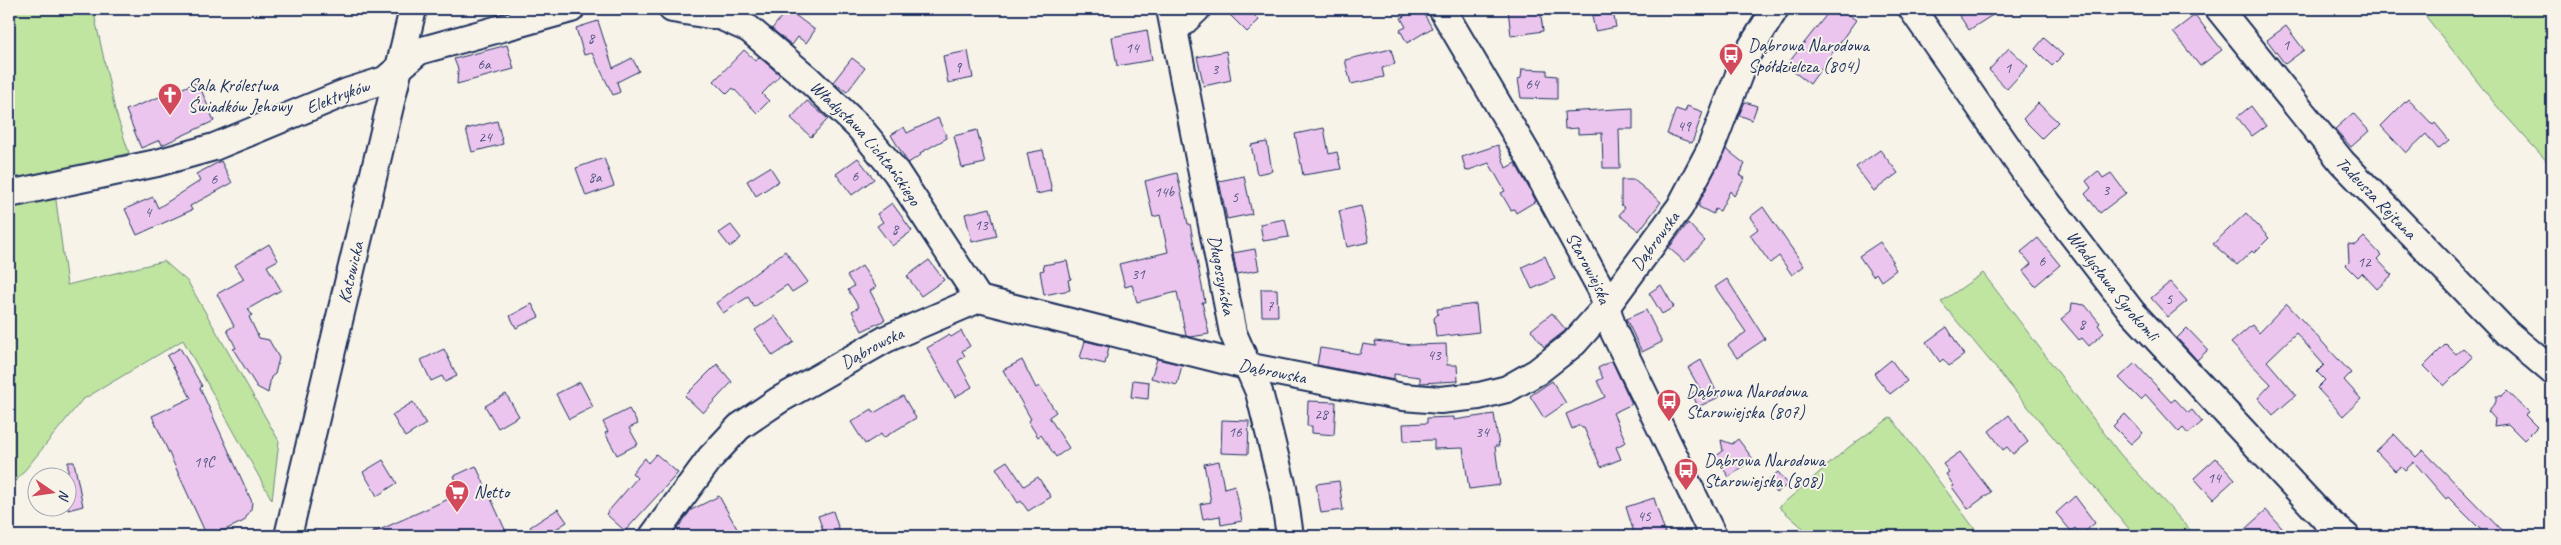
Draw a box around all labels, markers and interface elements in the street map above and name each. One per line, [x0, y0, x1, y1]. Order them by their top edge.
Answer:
house number: 8 [588, 29, 596, 48]
place label: Dąbrowa Narodowa Spółdzielcza (804) [1748, 34, 1871, 77]
house number: 1 [2283, 36, 2291, 55]
house number: 14 [1125, 39, 1140, 58]
bus stop icon: Dąbrowa Narodowa Spółdzielcza (804) [1718, 42, 1744, 76]
house number: 6a [477, 55, 492, 74]
house number: 9 [955, 58, 963, 77]
house number: 1 [2005, 59, 2013, 78]
house number: 3 [1212, 60, 1220, 79]
place label: Sala Królestwa Świadków Jehowy [188, 74, 293, 117]
street label: Elektryków [303, 74, 373, 119]
house number: 64 [1525, 75, 1540, 94]
street label: Władysława Lichtańskiego [806, 76, 927, 211]
church icon: Sala Królestwa Świadków Jehowy [157, 82, 183, 116]
house number: 49 [1677, 117, 1692, 136]
house number: 24 [478, 128, 493, 147]
street label: Tadeusza Rejtana [2331, 152, 2422, 245]
house number: 6 [852, 167, 860, 186]
house number: 8a [588, 168, 603, 187]
house number: 6 [211, 170, 219, 189]
house number: 3 [2103, 181, 2111, 200]
house number: 14b [1154, 183, 1175, 202]
house number: 5 [1232, 188, 1240, 207]
house number: 4 [145, 203, 153, 222]
street label: Dąbrowska [1626, 206, 1685, 275]
house number: 13 [974, 216, 989, 235]
house number: 8 [892, 220, 900, 239]
street label: Władysława Syrokomli [2062, 226, 2166, 347]
street label: Starowiejska [1561, 228, 1616, 308]
street label: Długoszyńska [1203, 233, 1240, 318]
street label: Katowicka [333, 238, 369, 305]
house number: 6 [2039, 252, 2047, 271]
house number: 12 [2357, 253, 2372, 272]
house number: 31 [1131, 265, 1146, 284]
house number: 5 [2166, 290, 2174, 309]
house number: 7 [1267, 297, 1275, 316]
house number: 8 [2079, 315, 2087, 334]
street label: Dąbrowska [837, 321, 908, 374]
house number: 43 [1427, 346, 1442, 365]
street label: Dąbrowska [1236, 354, 1310, 389]
place label: Dąbrowa Narodowa Starowiejska (807) [1686, 380, 1809, 423]
bus stop icon: Dąbrowa Narodowa Starowiejska (807) [1656, 388, 1682, 422]
house number: 28 [1314, 405, 1329, 424]
house number: 16 [1228, 423, 1243, 442]
house number: 34 [1475, 423, 1490, 442]
place label: Dąbrowa Narodowa Starowiejska (808) [1704, 449, 1827, 492]
house number: 19C [194, 453, 216, 472]
bus stop icon: Dąbrowa Narodowa Starowiejska (808) [1673, 457, 1699, 491]
north arrow [28, 468, 78, 518]
house number: 14 [2207, 469, 2222, 488]
supermarket icon: Netto [444, 479, 470, 513]
place label: Netto [474, 481, 511, 503]
text: N [54, 489, 73, 503]
house number: 45 [1637, 507, 1652, 526]

